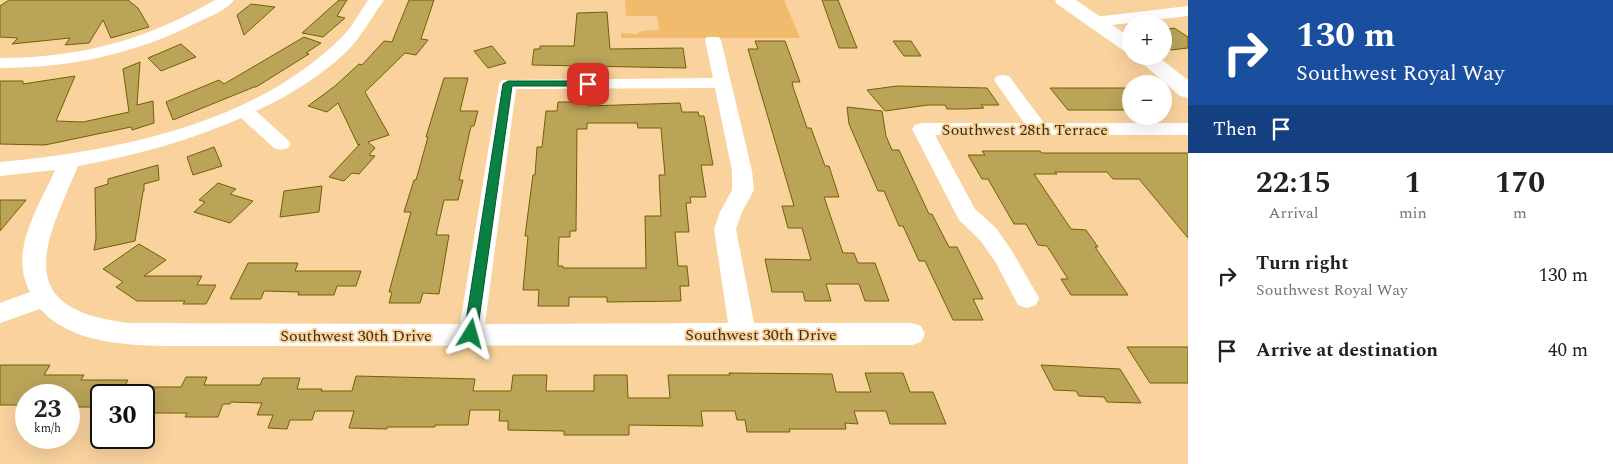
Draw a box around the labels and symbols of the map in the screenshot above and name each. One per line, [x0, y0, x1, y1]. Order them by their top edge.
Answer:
pin [567, 63, 609, 105]
street label: Southwest 28th Terrace [942, 118, 1108, 142]
position arrow [444, 307, 496, 359]
street label: Southwest 30th Drive [685, 323, 837, 347]
street label: Southwest 30th Drive [280, 324, 432, 348]
speed limit sign: 30 [90, 384, 155, 449]

